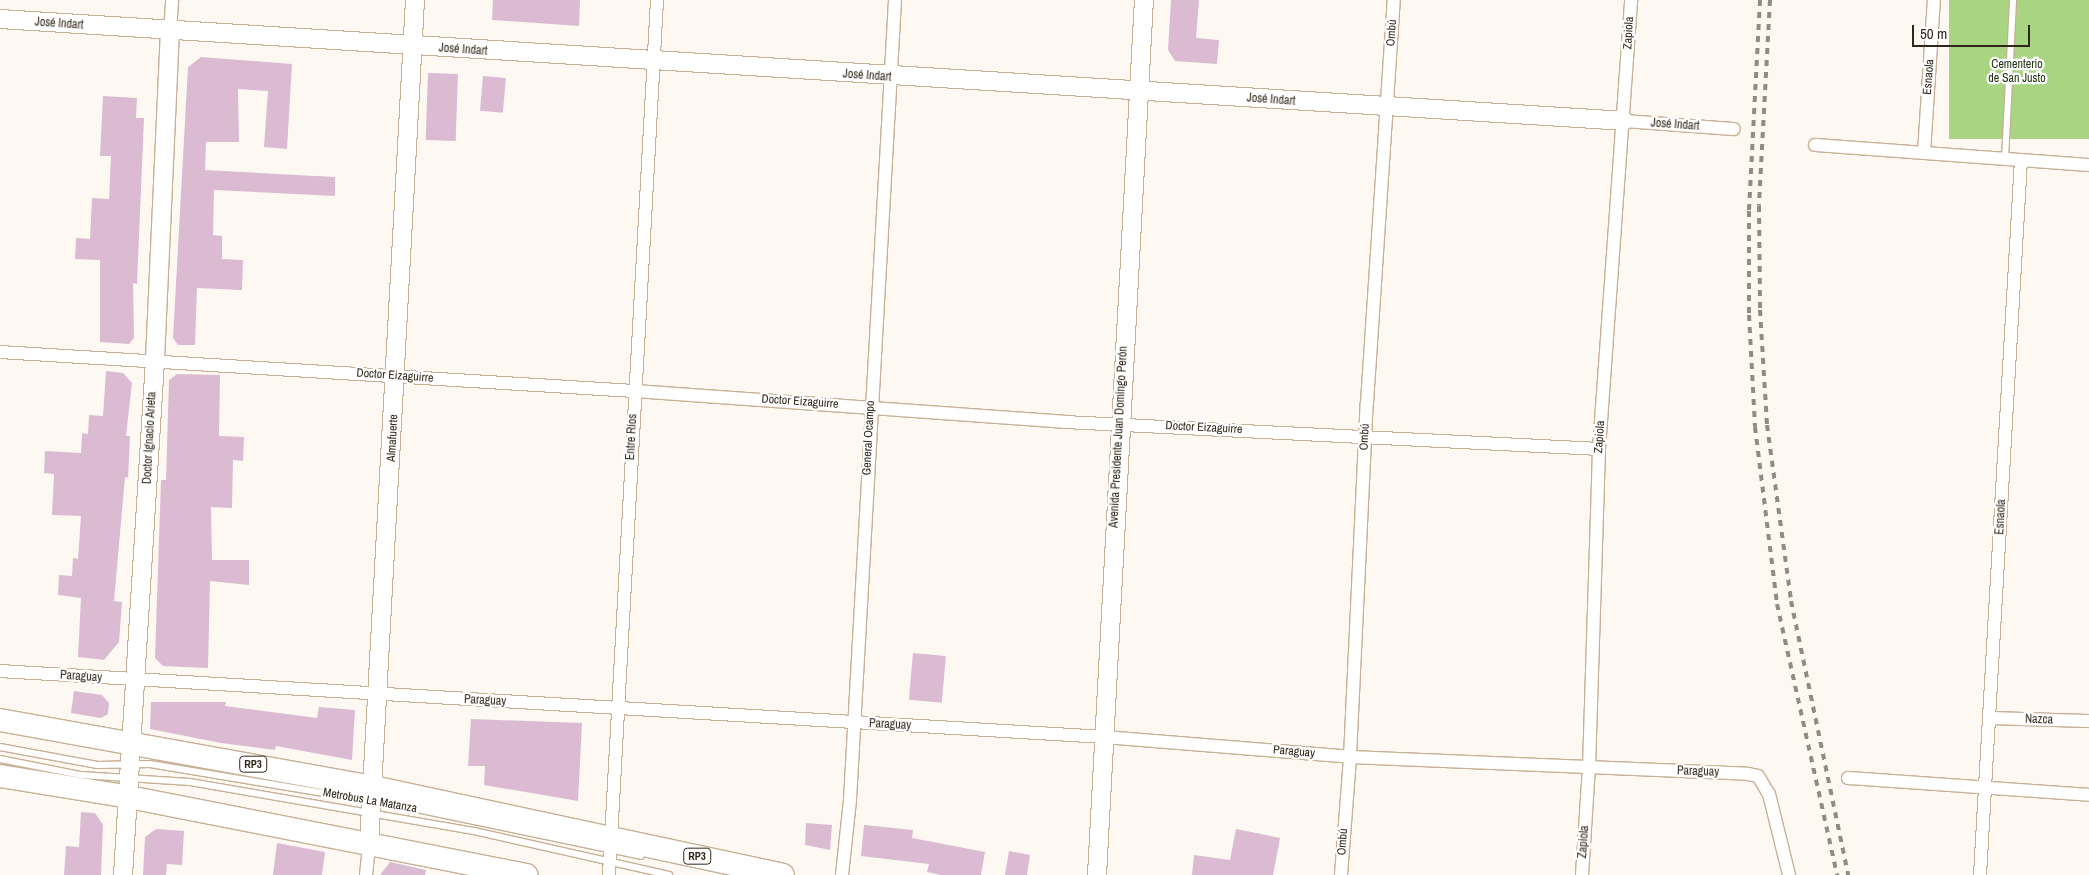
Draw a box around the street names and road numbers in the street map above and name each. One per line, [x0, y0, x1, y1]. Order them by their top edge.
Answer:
street label: José Indart [34, 15, 84, 33]
street label: Zapiola [1621, 16, 1637, 50]
street label: Ombú [1384, 19, 1400, 47]
street label: José Indart [438, 41, 488, 59]
street label: Esnaola [1921, 59, 1937, 95]
street label: José Indart [842, 67, 892, 85]
street label: José Indart [1246, 91, 1296, 109]
street label: José Indart [1650, 116, 1700, 134]
street label: Avenida Presidente Juan Domingo Perón [1107, 346, 1131, 528]
street label: Doctor Eizaguirre [356, 366, 434, 386]
street label: Doctor Ignacio Arieta [140, 391, 160, 485]
street label: Doctor Eizaguirre [761, 392, 839, 412]
street label: General Ocampo [860, 400, 878, 476]
street label: Entre Ríos [624, 413, 640, 461]
street label: Almafuerte [385, 414, 401, 462]
street label: Doctor Eizaguirre [1165, 419, 1243, 437]
street label: Zapiola [1592, 420, 1608, 454]
street label: Ombú [1357, 423, 1373, 451]
street label: Esnaola [1993, 499, 2009, 535]
street label: Paraguay [59, 668, 103, 686]
street label: Paraguay [464, 693, 506, 709]
street label: Nazca [2025, 712, 2053, 728]
street label: Paraguay [869, 717, 911, 733]
street label: Paraguay [1272, 743, 1316, 761]
road number: RP3 [238, 756, 268, 772]
street label: Paraguay [1677, 764, 1719, 780]
street label: Metrobus La Matanza [322, 786, 418, 816]
street label: Zapiola [1576, 825, 1592, 859]
street label: Ombú [1335, 828, 1351, 856]
road number: RP3 [682, 848, 712, 864]

